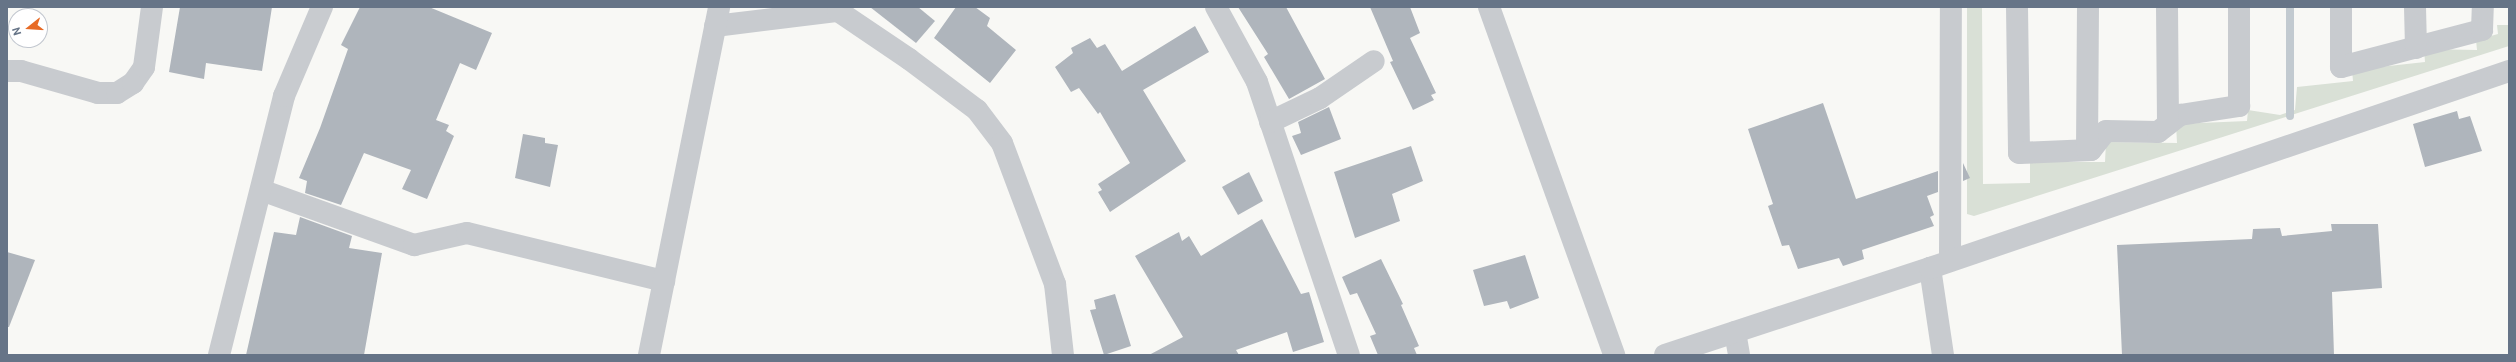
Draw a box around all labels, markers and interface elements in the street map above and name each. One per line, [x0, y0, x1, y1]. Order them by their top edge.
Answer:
north arrow [8, 8, 48, 48]
text: N [10, 25, 25, 37]

